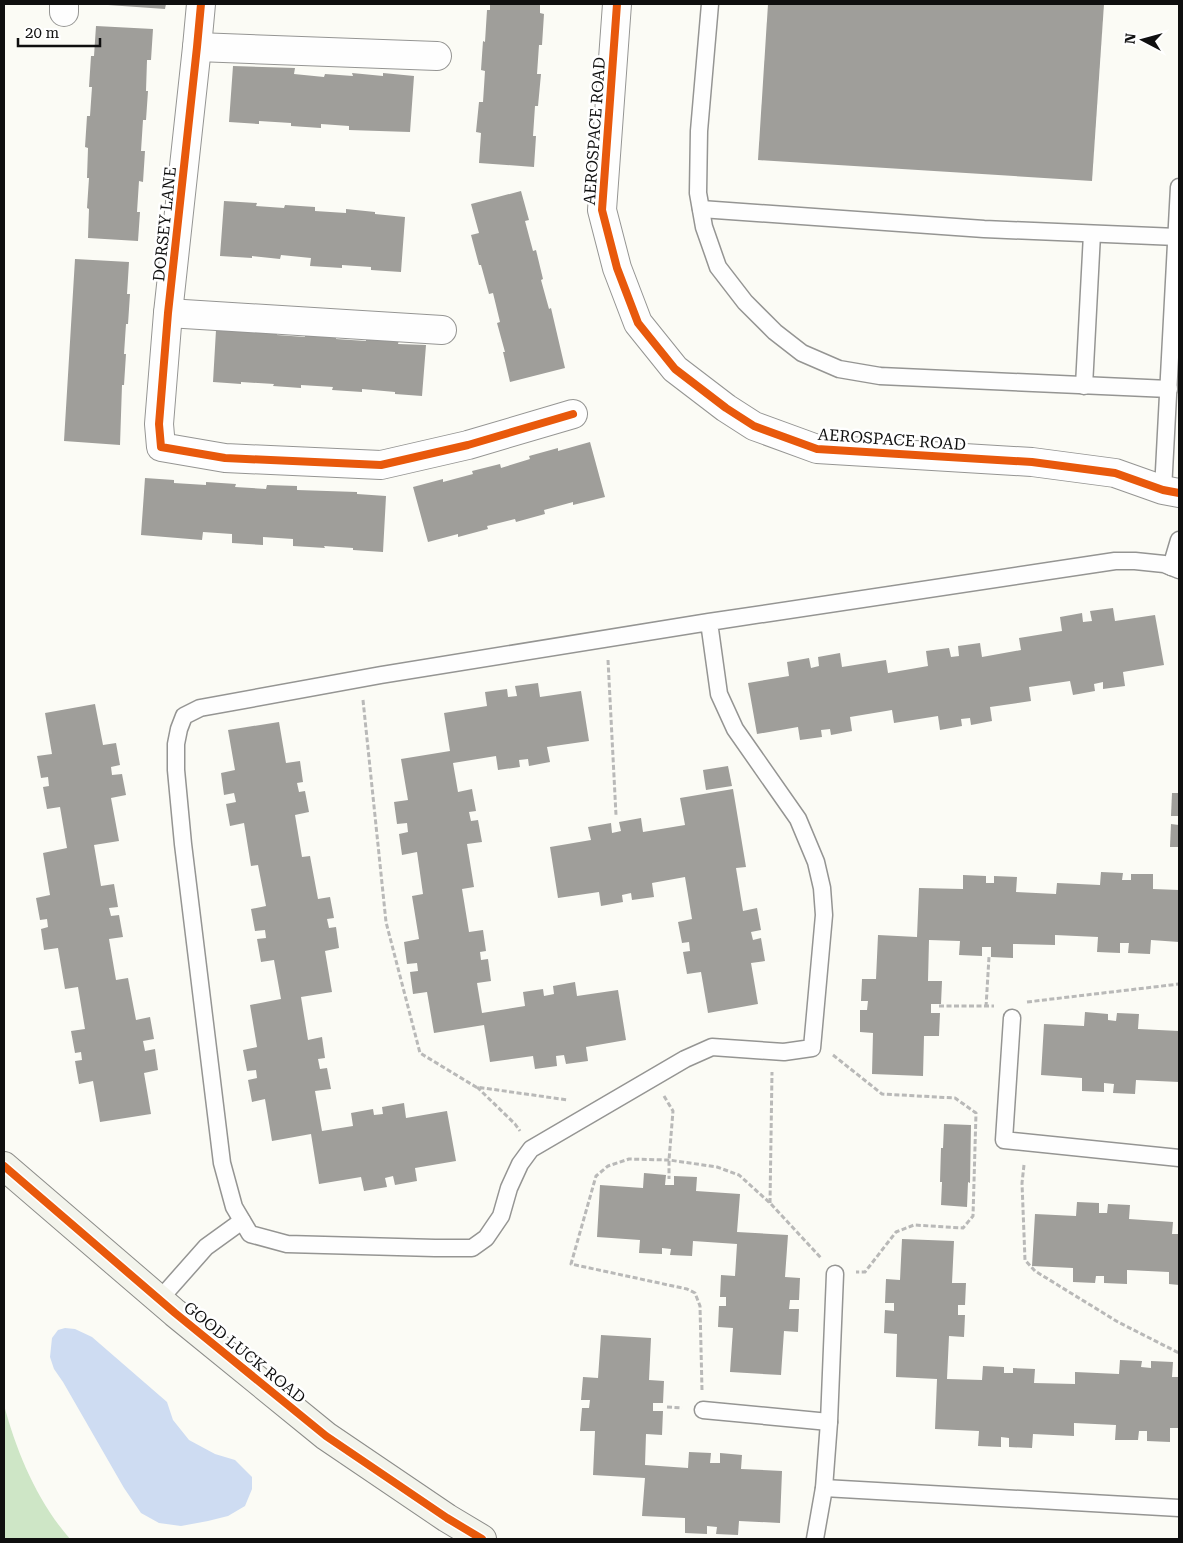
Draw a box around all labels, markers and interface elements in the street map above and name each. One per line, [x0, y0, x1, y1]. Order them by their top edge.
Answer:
scale bar [18, 15, 100, 47]
north arrow [1118, 15, 1168, 65]
text: 20 m [25, 24, 60, 42]
text: N [1122, 32, 1139, 45]
street label: AEROSPACE ROAD [580, 56, 609, 206]
street label: DORSEY LANE [149, 166, 180, 282]
street label: AEROSPACE ROAD [817, 425, 967, 454]
street label: GOOD LUCK ROAD [180, 1298, 309, 1407]

